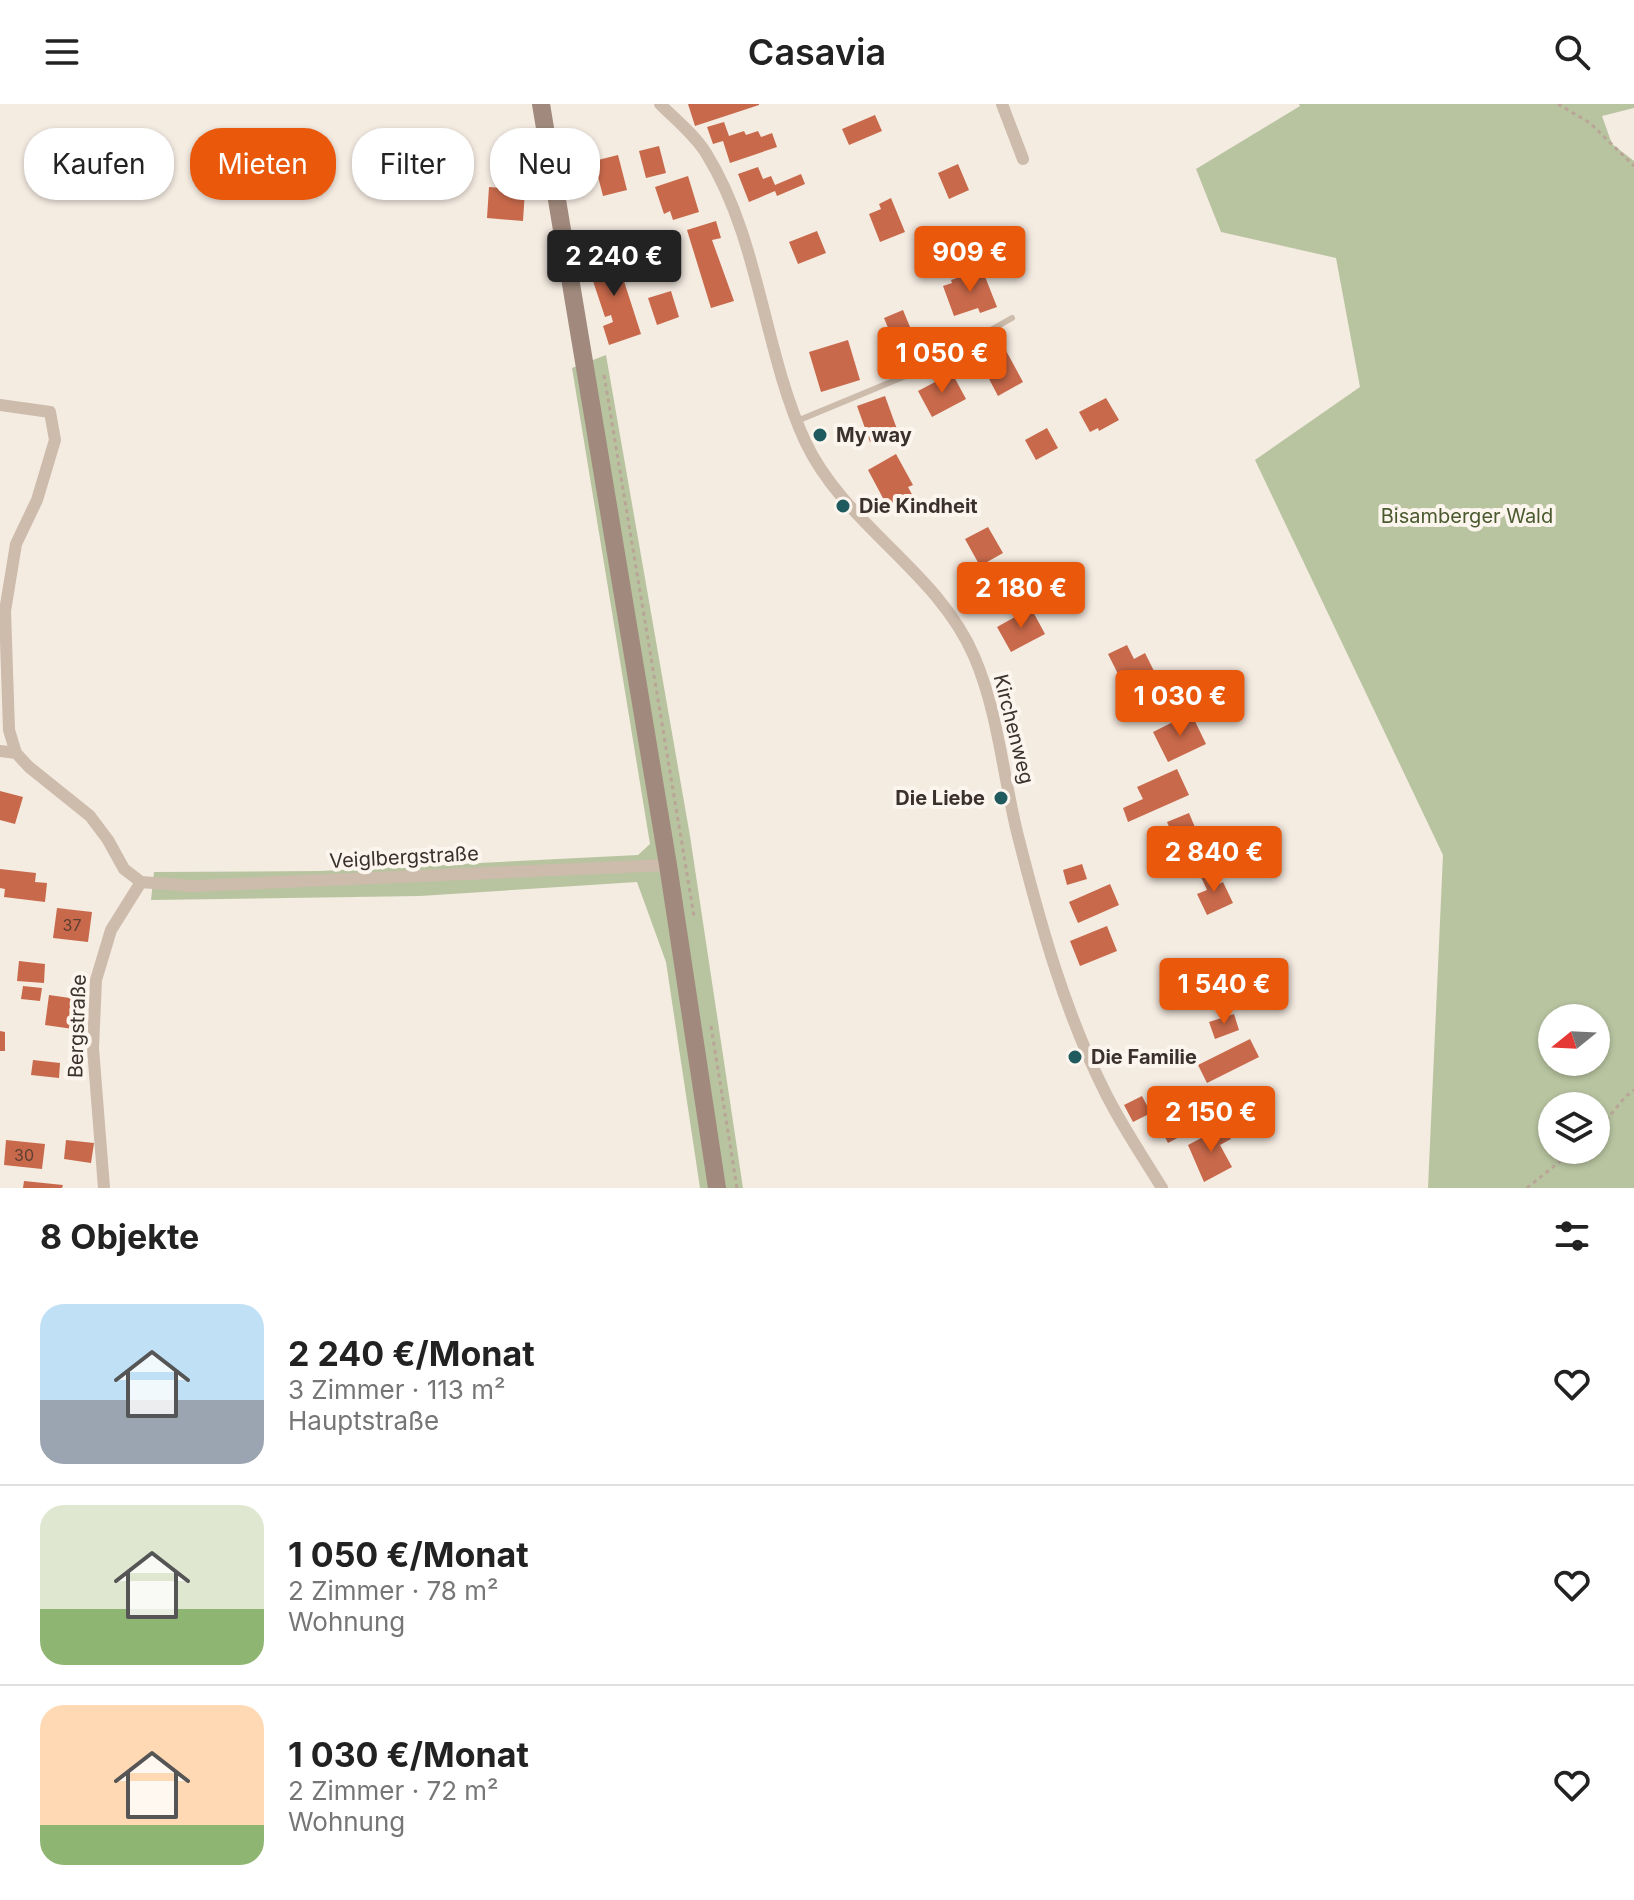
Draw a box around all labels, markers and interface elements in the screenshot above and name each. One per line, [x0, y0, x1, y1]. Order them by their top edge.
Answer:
icon: menu [40, 30, 84, 74]
text: Casavia [748, 30, 886, 74]
icon: search [1550, 30, 1594, 74]
chip: Kaufen [24, 128, 174, 200]
chip: Mieten [190, 128, 336, 200]
chip: Filter [352, 128, 474, 200]
chip: Neu [490, 128, 600, 200]
pin: 909 € [914, 226, 1026, 294]
pin: 2 240 € [540, 230, 688, 298]
text: 909 € [932, 236, 1008, 267]
text: 2 240 € [565, 240, 663, 271]
pin: 1 050 € [868, 327, 1016, 395]
text: 1 050 € [895, 337, 989, 368]
place label: My way [836, 423, 912, 447]
marker: My way [811, 426, 829, 444]
place label: Die Kindheit [859, 494, 978, 518]
marker: Die Kindheit [834, 497, 852, 515]
park label: Bisamberger Wald [1381, 504, 1553, 528]
pin: 2 180 € [947, 562, 1095, 630]
text: 2 180 € [975, 572, 1067, 603]
pin: 1 030 € [1106, 670, 1254, 738]
street label: Kirchenweg [989, 672, 1039, 786]
text: 1 030 € [1133, 680, 1227, 711]
place label: Die Liebe [895, 786, 985, 810]
marker: Die Liebe [992, 789, 1010, 807]
pin: 2 840 € [1140, 826, 1288, 894]
text: 2 840 € [1165, 836, 1263, 867]
street label: Veiglbergstraße [329, 841, 479, 873]
house number: 37 [63, 915, 81, 935]
pin: 1 540 € [1150, 958, 1298, 1026]
text: 1 540 € [1177, 968, 1271, 999]
street label: Bergstraße [63, 974, 91, 1078]
north arrow [1538, 1004, 1610, 1076]
map controls [1538, 1004, 1610, 1164]
place label: Die Familie [1091, 1045, 1197, 1069]
marker: Die Familie [1066, 1048, 1084, 1066]
pin: 2 150 € [1137, 1086, 1285, 1154]
button: layers [1538, 1092, 1610, 1164]
text: 2 150 € [1165, 1096, 1257, 1127]
house number: 30 [14, 1145, 34, 1165]
icon: filters [1550, 1214, 1594, 1258]
text: 8 Objekte [40, 1216, 199, 1257]
text: 2 240 €/Monat [288, 1333, 535, 1374]
icon: home [104, 1336, 200, 1432]
icon: heart [1550, 1362, 1594, 1406]
text: 3 Zimmer · 113 m² [288, 1374, 505, 1405]
text: Hauptstraße [288, 1405, 439, 1436]
text: 1 050 €/Monat [288, 1534, 529, 1575]
icon: home [104, 1537, 200, 1633]
icon: heart [1550, 1563, 1594, 1607]
text: 2 Zimmer · 78 m² [288, 1575, 498, 1606]
text: Wohnung [288, 1606, 405, 1637]
text: 1 030 €/Monat [288, 1734, 529, 1775]
icon: home [104, 1737, 200, 1833]
icon: heart [1550, 1763, 1594, 1807]
text: 2 Zimmer · 72 m² [288, 1775, 499, 1806]
text: Wohnung [288, 1806, 405, 1837]

